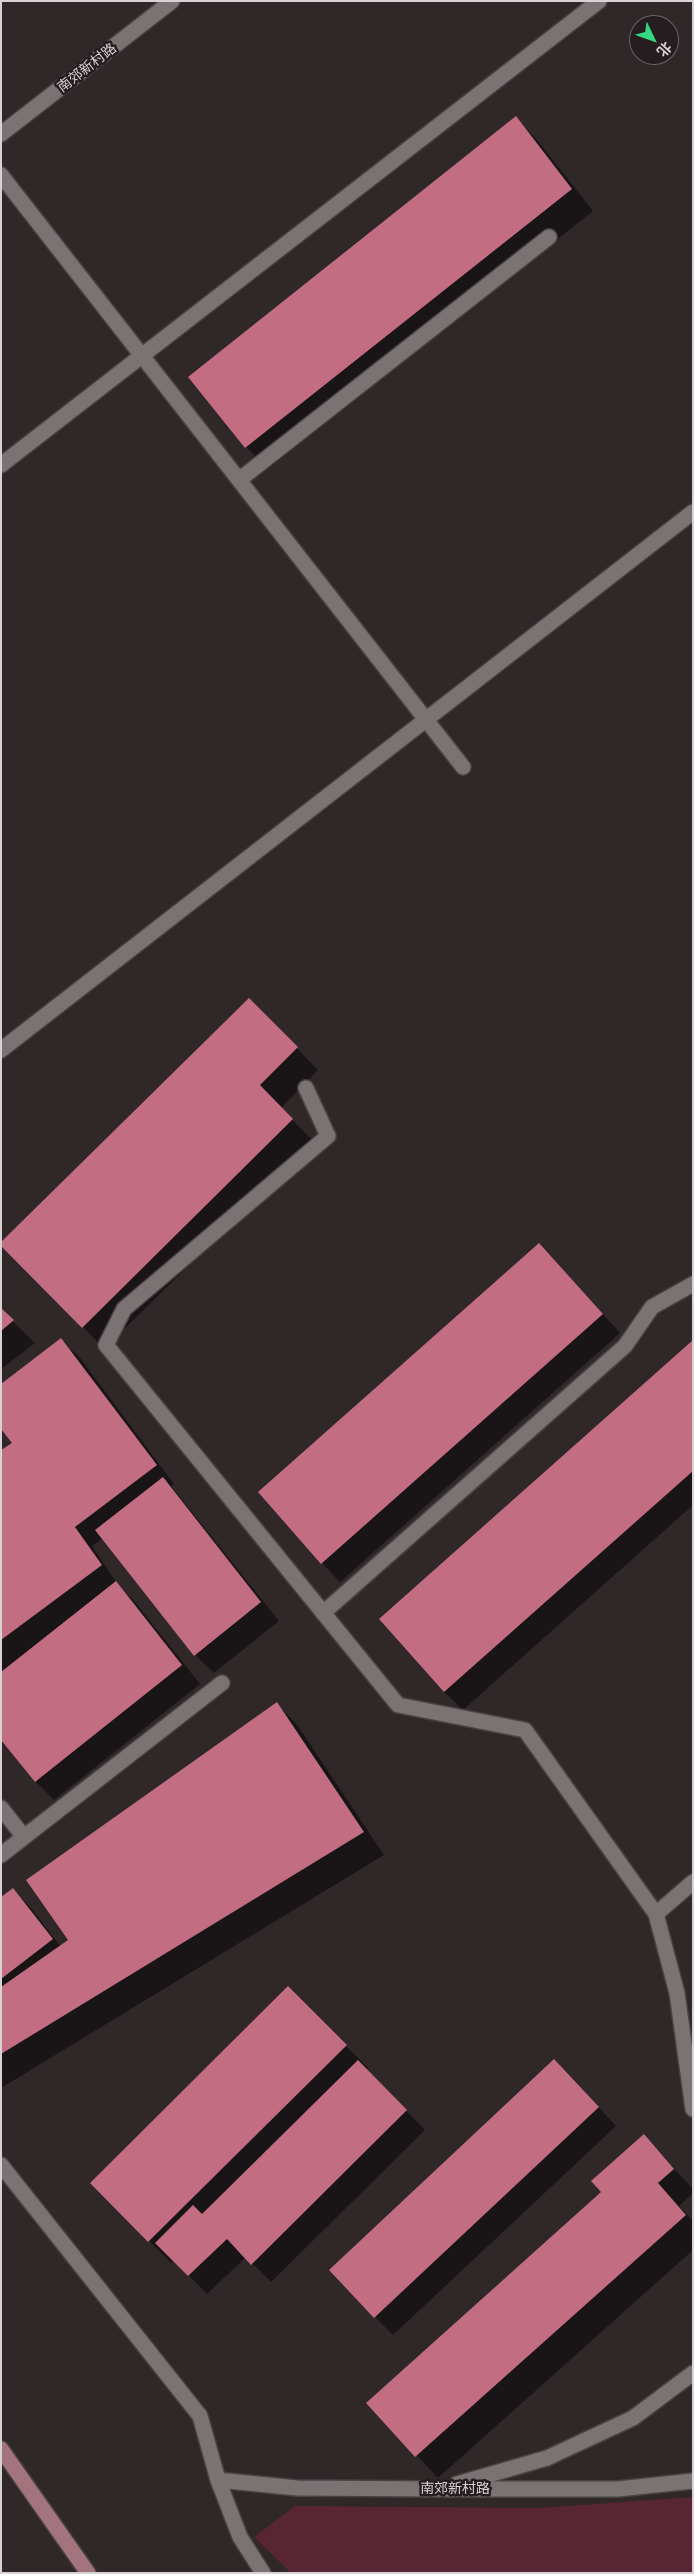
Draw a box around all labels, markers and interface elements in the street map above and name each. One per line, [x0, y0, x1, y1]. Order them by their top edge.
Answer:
north arrow [629, 15, 679, 65]
text: 北 [653, 38, 676, 61]
street label: 南郊新村路 [54, 40, 120, 96]
street label: 南郊新村路 [420, 2481, 490, 2497]

